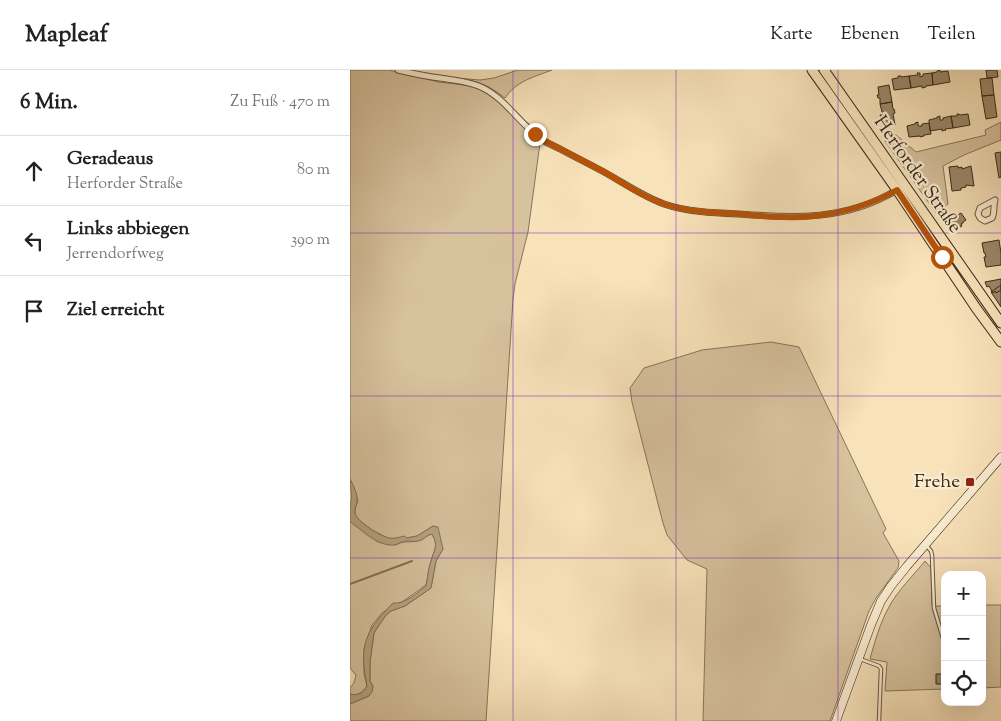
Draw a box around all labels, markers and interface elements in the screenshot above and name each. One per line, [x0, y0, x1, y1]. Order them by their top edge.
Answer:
text: Mapleaf [25, 18, 108, 52]
text: Karte [770, 22, 813, 48]
text: Ebenen [841, 22, 900, 48]
text: Teilen [928, 22, 976, 48]
text: 6 Min. [20, 88, 78, 118]
text: Zu Fuß · 470 m [230, 91, 330, 114]
street label: Herforder Straße [866, 111, 968, 239]
route end [524, 123, 547, 146]
text: Geradeaus [67, 146, 153, 173]
icon: ahead [20, 157, 48, 185]
text: 80 m [297, 159, 330, 182]
text: Herforder Straße [67, 173, 183, 196]
text: Links abbiegen [67, 216, 190, 243]
icon: left [20, 227, 48, 255]
text: 390 m [291, 229, 330, 252]
text: Jerrendorfweg [67, 243, 164, 266]
route start [931, 246, 954, 269]
icon: arrive [20, 297, 48, 325]
text: Ziel erreicht [67, 297, 164, 324]
place label: Frehe [914, 469, 960, 496]
marker: Frehe [964, 476, 976, 488]
map controls [941, 571, 986, 706]
button: + [941, 571, 986, 616]
button: − [941, 616, 986, 661]
button: locate [941, 661, 986, 706]

